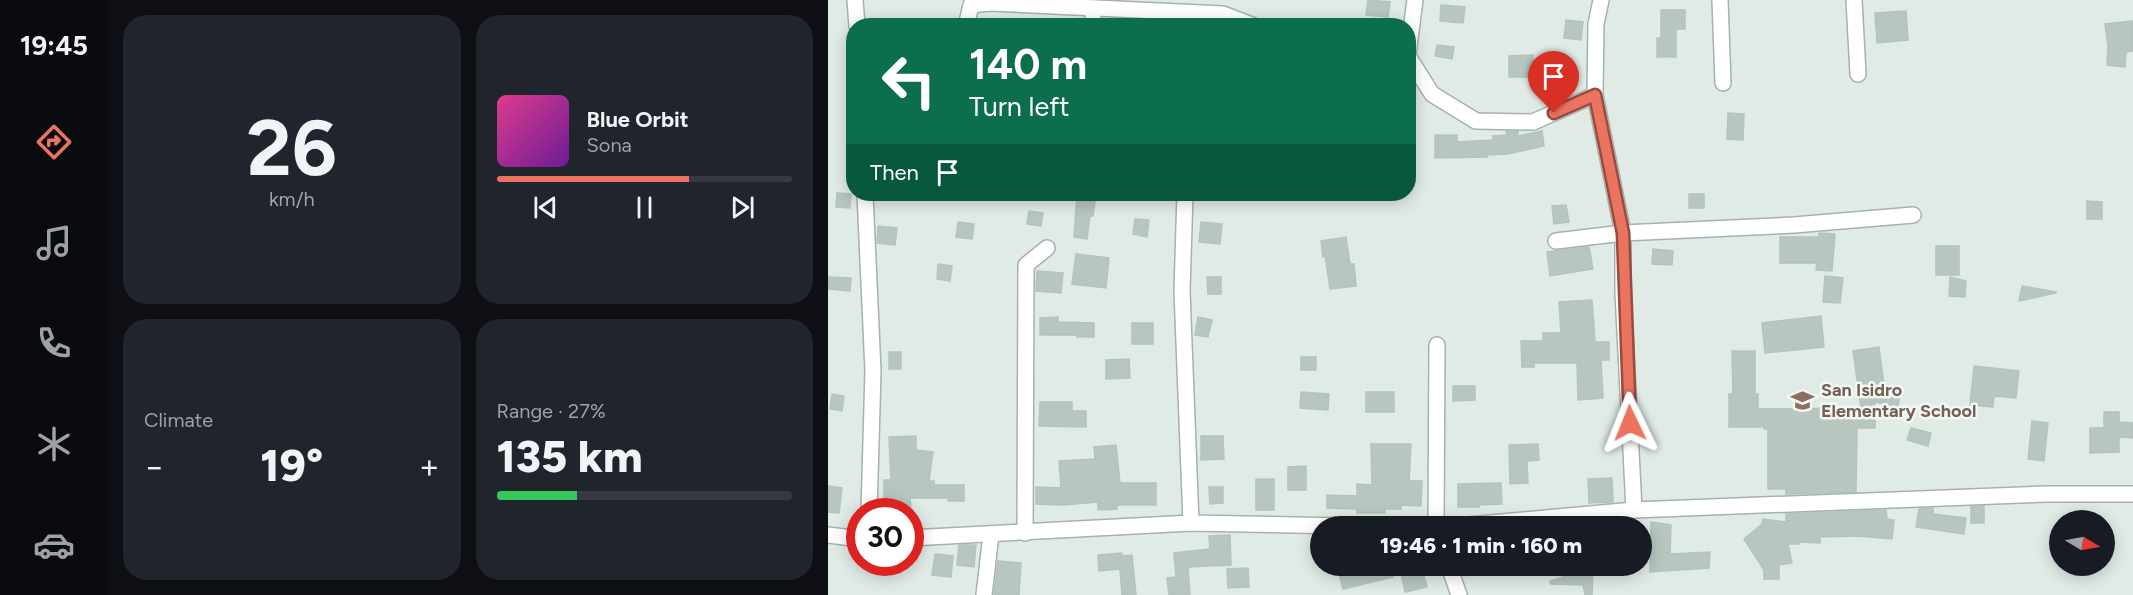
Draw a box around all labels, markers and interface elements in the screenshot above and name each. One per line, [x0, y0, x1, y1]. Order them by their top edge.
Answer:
text: 19:45 [20, 29, 88, 62]
text: 140 m [969, 39, 1087, 90]
icon: left [870, 42, 948, 120]
pin [1528, 51, 1579, 113]
icon: arrive [1537, 60, 1570, 93]
text: Turn left [969, 90, 1069, 123]
text: 26 [247, 101, 337, 195]
text: Blue Orbit [587, 106, 689, 133]
icon: directions [33, 121, 75, 163]
text: Sona [587, 133, 632, 157]
icon: arrive [931, 156, 964, 189]
text: Then [870, 159, 919, 186]
text: km/h [269, 187, 315, 211]
icon: previous [529, 191, 562, 224]
icon: pause [628, 191, 661, 224]
icon: next [726, 191, 759, 224]
icon: music [33, 222, 75, 264]
icon: phone [33, 322, 75, 364]
place label: San Isidro Elementary School [1821, 379, 1976, 422]
school or university icon: San Isidro Elementary School [1790, 387, 1816, 413]
position arrow [1598, 391, 1662, 455]
text: Range · 27% [497, 399, 606, 423]
text: Climate [144, 408, 213, 432]
icon: climate [33, 423, 75, 465]
text: 135 km [497, 429, 643, 483]
text: 19° [260, 438, 323, 492]
text: − [144, 447, 165, 486]
text: + [419, 447, 440, 486]
speed limit sign: 30 [846, 498, 924, 576]
north arrow [2049, 510, 2115, 576]
map controls [2049, 510, 2115, 576]
icon: car [33, 524, 75, 566]
text: 19:46 · 1 min · 160 m [1380, 532, 1582, 559]

